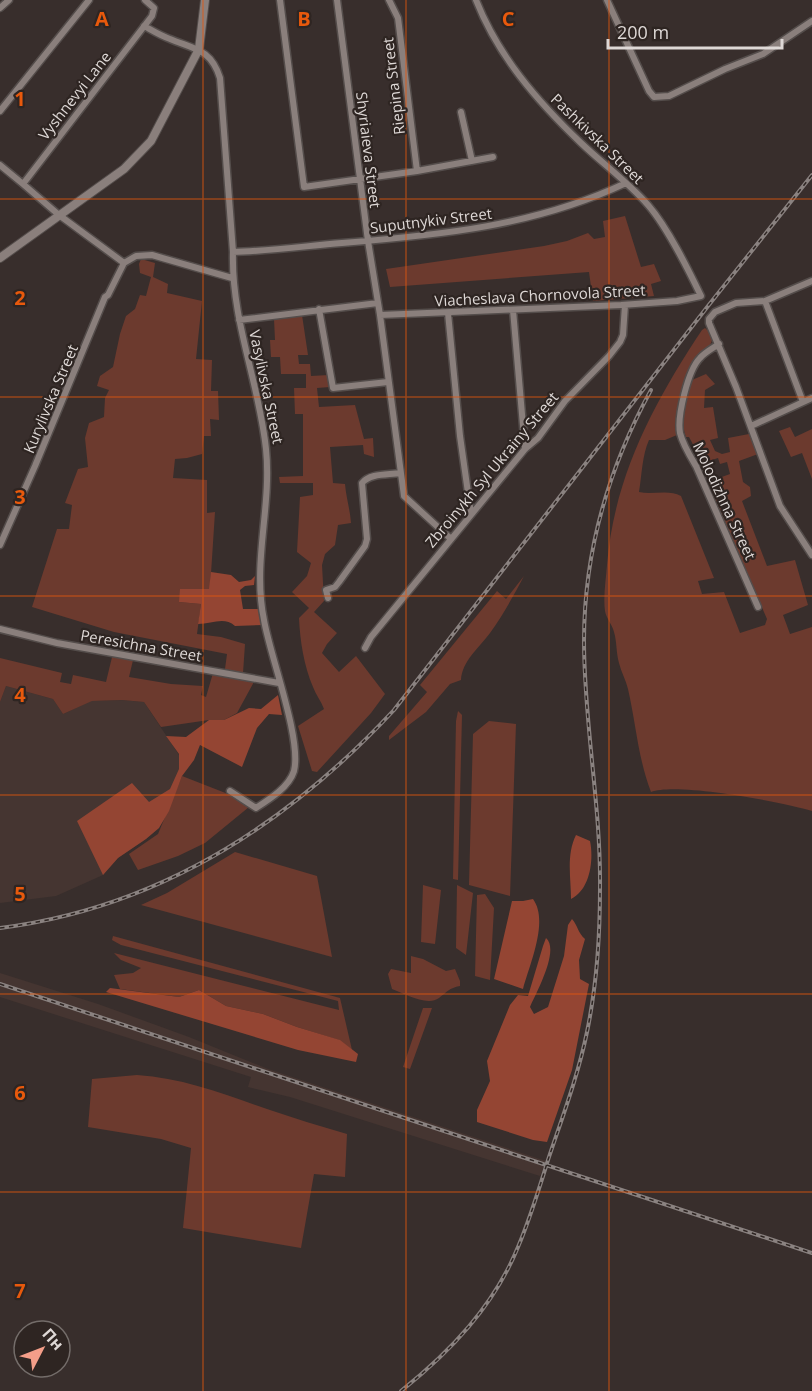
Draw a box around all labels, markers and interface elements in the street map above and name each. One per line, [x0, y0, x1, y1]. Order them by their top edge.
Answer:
text: A [95, 5, 109, 32]
text: B [297, 5, 311, 32]
text: C [502, 5, 515, 32]
scale bar [608, 12, 782, 50]
text: 200 m [617, 20, 669, 44]
street label: Riepina Street [377, 36, 409, 136]
street label: Vyshnevyi Lane [33, 47, 115, 144]
text: 1 [14, 85, 26, 112]
street label: Pashkivska Street [547, 89, 649, 188]
street label: Shyriaieva Street [352, 91, 386, 209]
street label: Suputnykiv Street [369, 203, 493, 237]
street label: Viacheslava Chornovola Street [434, 279, 646, 311]
text: 2 [14, 284, 26, 311]
street label: Vasylivska Street [245, 328, 289, 446]
street label: Kurylivska Street [18, 341, 82, 456]
street label: Zbroinykh Syl Ukrainy Street [420, 387, 562, 551]
street label: Molodizhna Street [689, 438, 761, 563]
text: 3 [14, 483, 26, 510]
street label: Peresichna Street [79, 625, 203, 666]
text: 4 [14, 681, 26, 708]
text: 5 [14, 880, 26, 907]
text: 6 [14, 1079, 26, 1106]
text: 7 [14, 1277, 26, 1304]
north arrow [12, 1319, 72, 1379]
text: Пн [37, 1323, 69, 1355]

